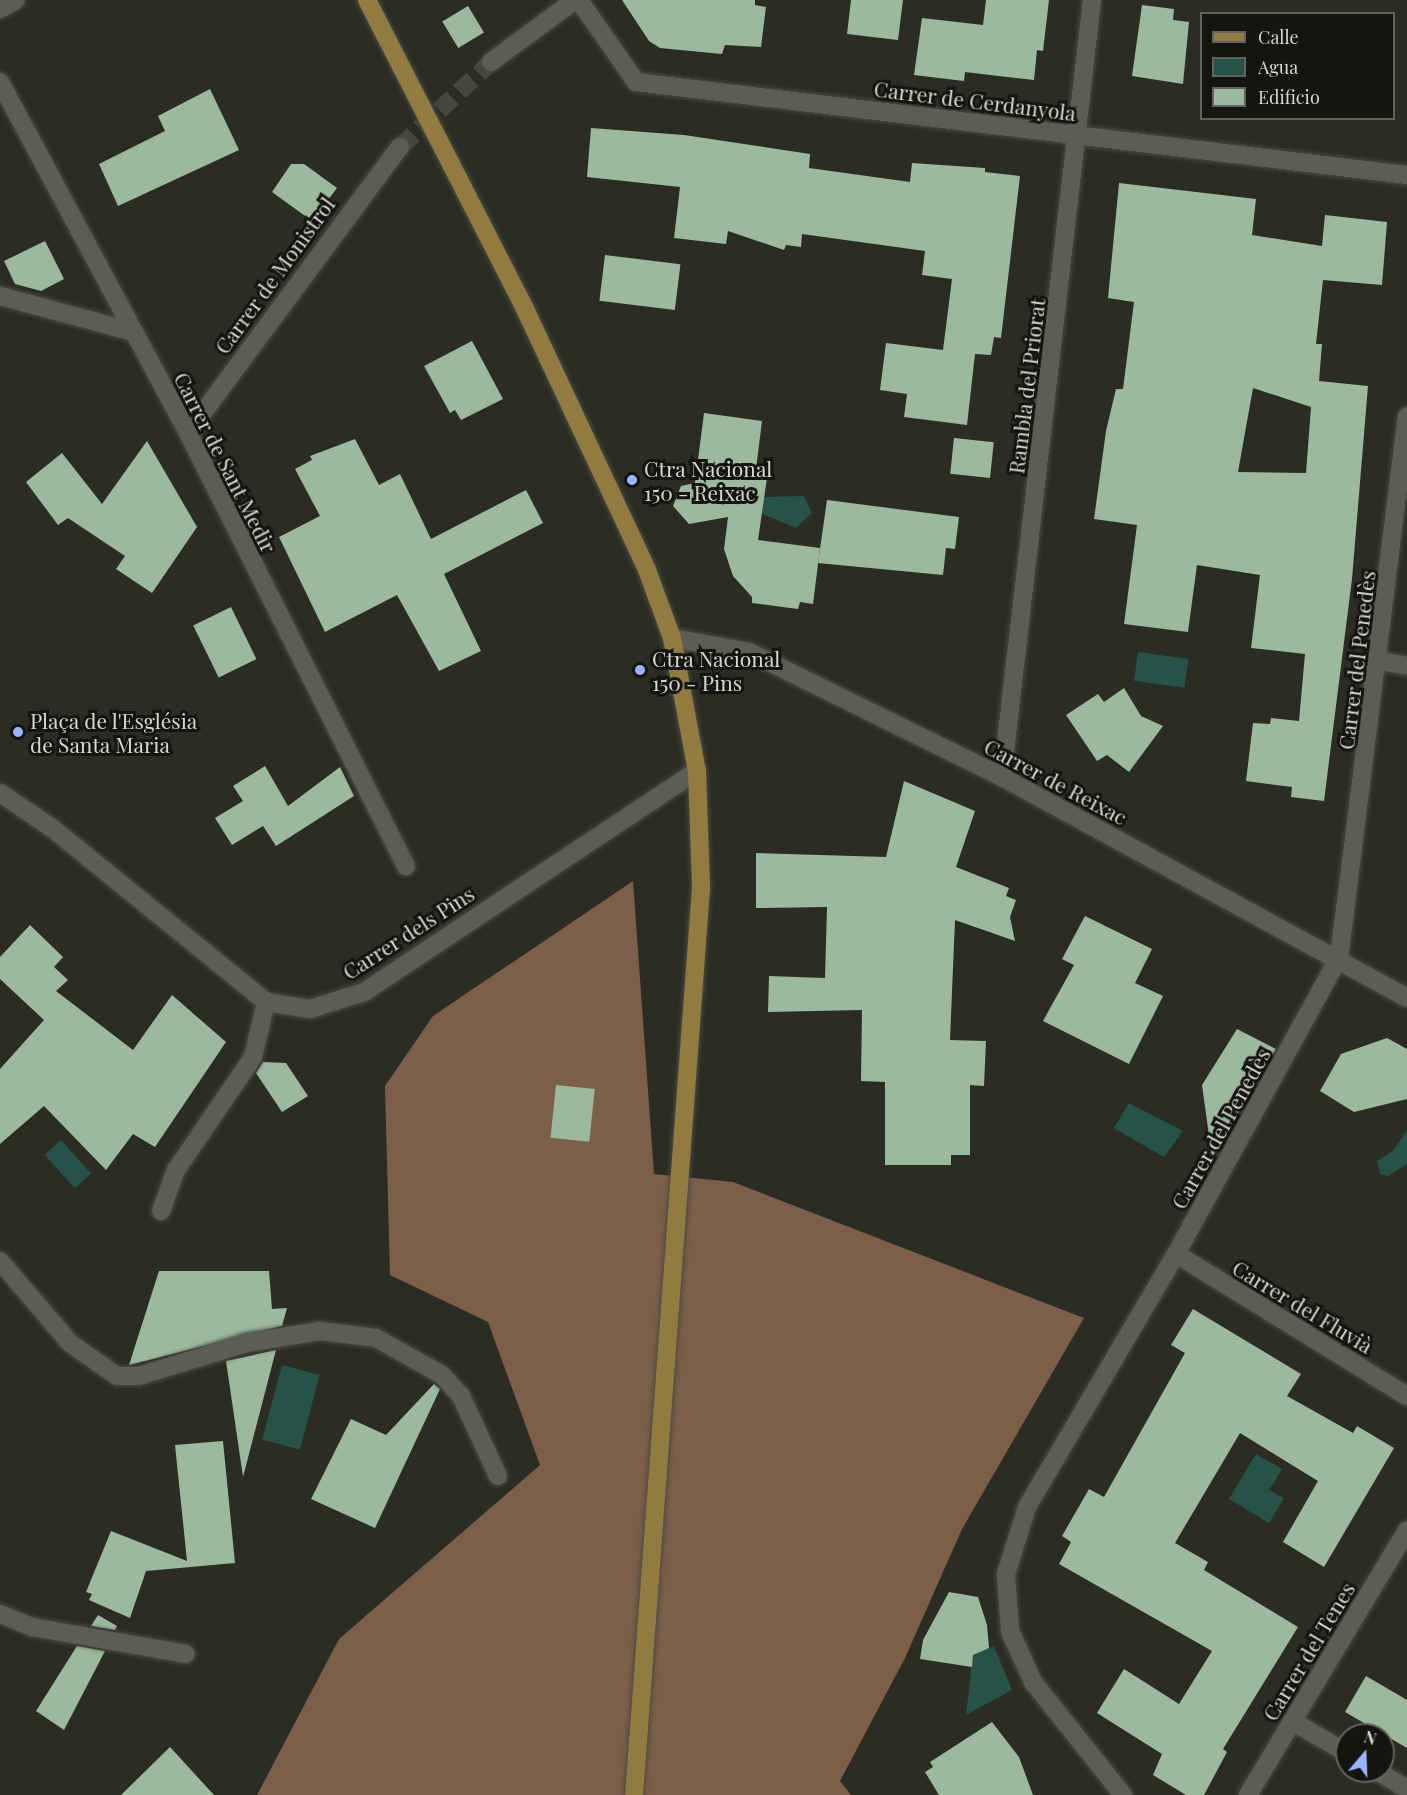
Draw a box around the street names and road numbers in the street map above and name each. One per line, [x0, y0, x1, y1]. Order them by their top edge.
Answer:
street label: Carrer de Cerdanyola [872, 75, 1078, 125]
street label: Carrer de Monistrol [209, 192, 339, 358]
street label: Rambla del Priorat [1003, 297, 1049, 475]
street label: Carrer de Sant Medir [169, 367, 283, 557]
street label: Carrer del Penedès [1332, 569, 1380, 751]
street label: Carrer de Reixac [980, 733, 1132, 829]
street label: Carrer dels Pins [337, 880, 479, 984]
street label: Carrer del Penedès [1165, 1043, 1275, 1213]
street label: Carrer del Fluvià [1228, 1254, 1378, 1358]
street label: Carrer del Tenes [1257, 1577, 1359, 1725]

